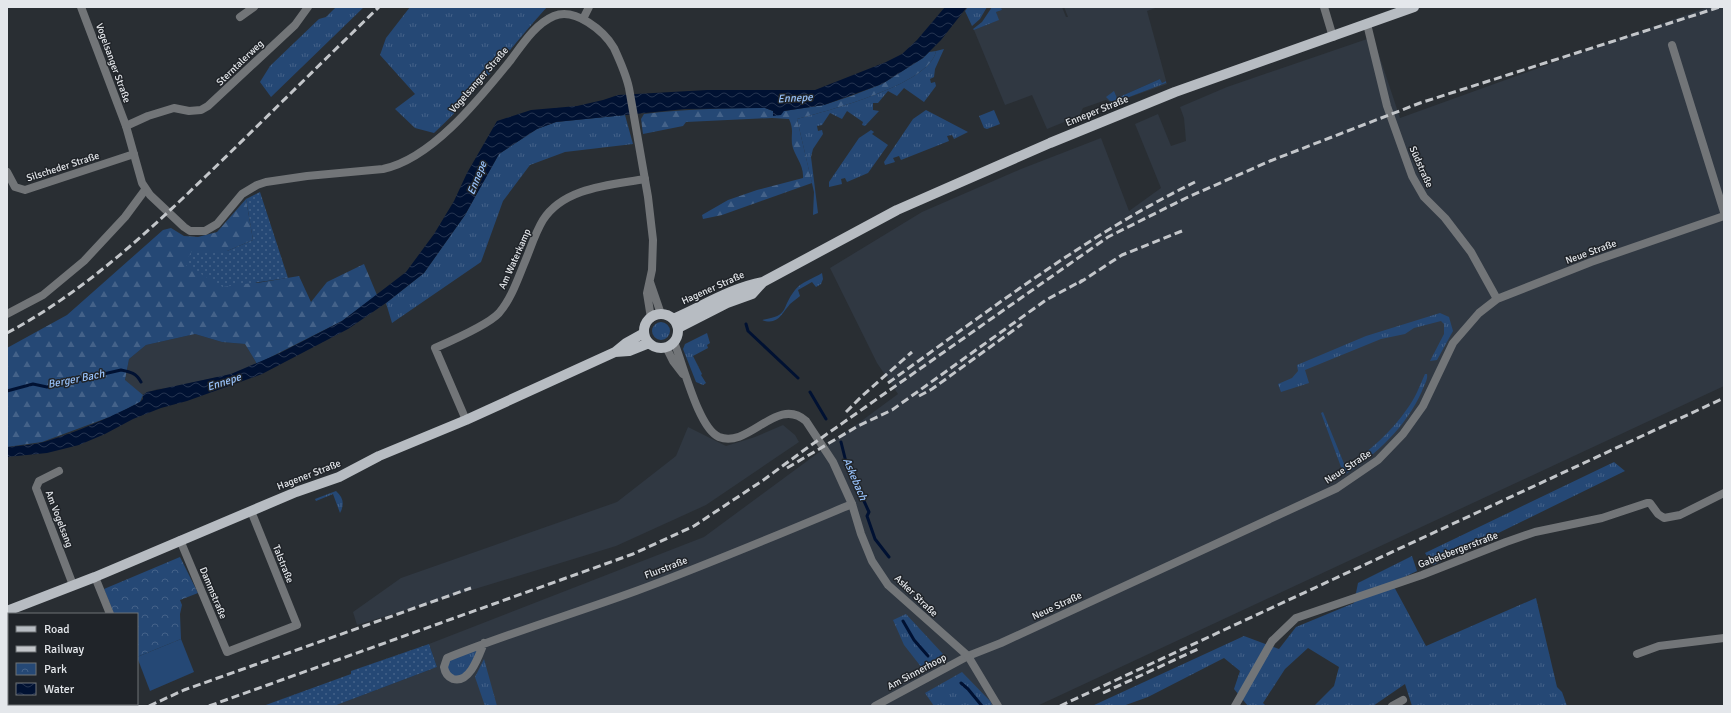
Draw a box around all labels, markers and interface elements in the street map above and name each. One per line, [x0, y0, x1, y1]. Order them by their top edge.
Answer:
street label: Vogelsanger Straße [93, 22, 133, 104]
street label: Sterntalerweg [214, 38, 266, 88]
street label: Vogelsanger Straße [447, 44, 511, 116]
water label: Ennepe [777, 91, 813, 105]
street label: Enneper Straße [1064, 93, 1130, 129]
street label: Südstraße [1407, 144, 1435, 190]
street label: Silscheder Straße [25, 150, 101, 184]
water label: Ennepe [464, 159, 490, 197]
street label: Am Waterkamp [496, 227, 534, 291]
street label: Neue Straße [1564, 237, 1618, 267]
street label: Hagener Straße [680, 269, 746, 307]
water label: Berger Bach [47, 367, 106, 391]
water label: Ennepe [205, 370, 243, 394]
street label: Neue Straße [1322, 447, 1374, 487]
water label: Askebach [840, 456, 870, 503]
street label: Hagener Straße [275, 457, 343, 493]
street label: Am Vogelsang [43, 489, 75, 549]
street label: Gabelsbergerstraße [1416, 529, 1500, 571]
street label: Talstraße [270, 543, 296, 585]
street label: Flurstraße [643, 554, 689, 582]
street label: Dammstraße [197, 565, 229, 621]
street label: Asker Straße [892, 573, 940, 619]
street label: Neue Straße [1030, 589, 1084, 623]
legend [8, 613, 138, 705]
text: Road [44, 622, 70, 637]
text: Railway [44, 642, 84, 657]
street label: Am Sinnerhoop [885, 651, 949, 693]
text: Park [44, 662, 67, 677]
text: Water [44, 682, 75, 697]

